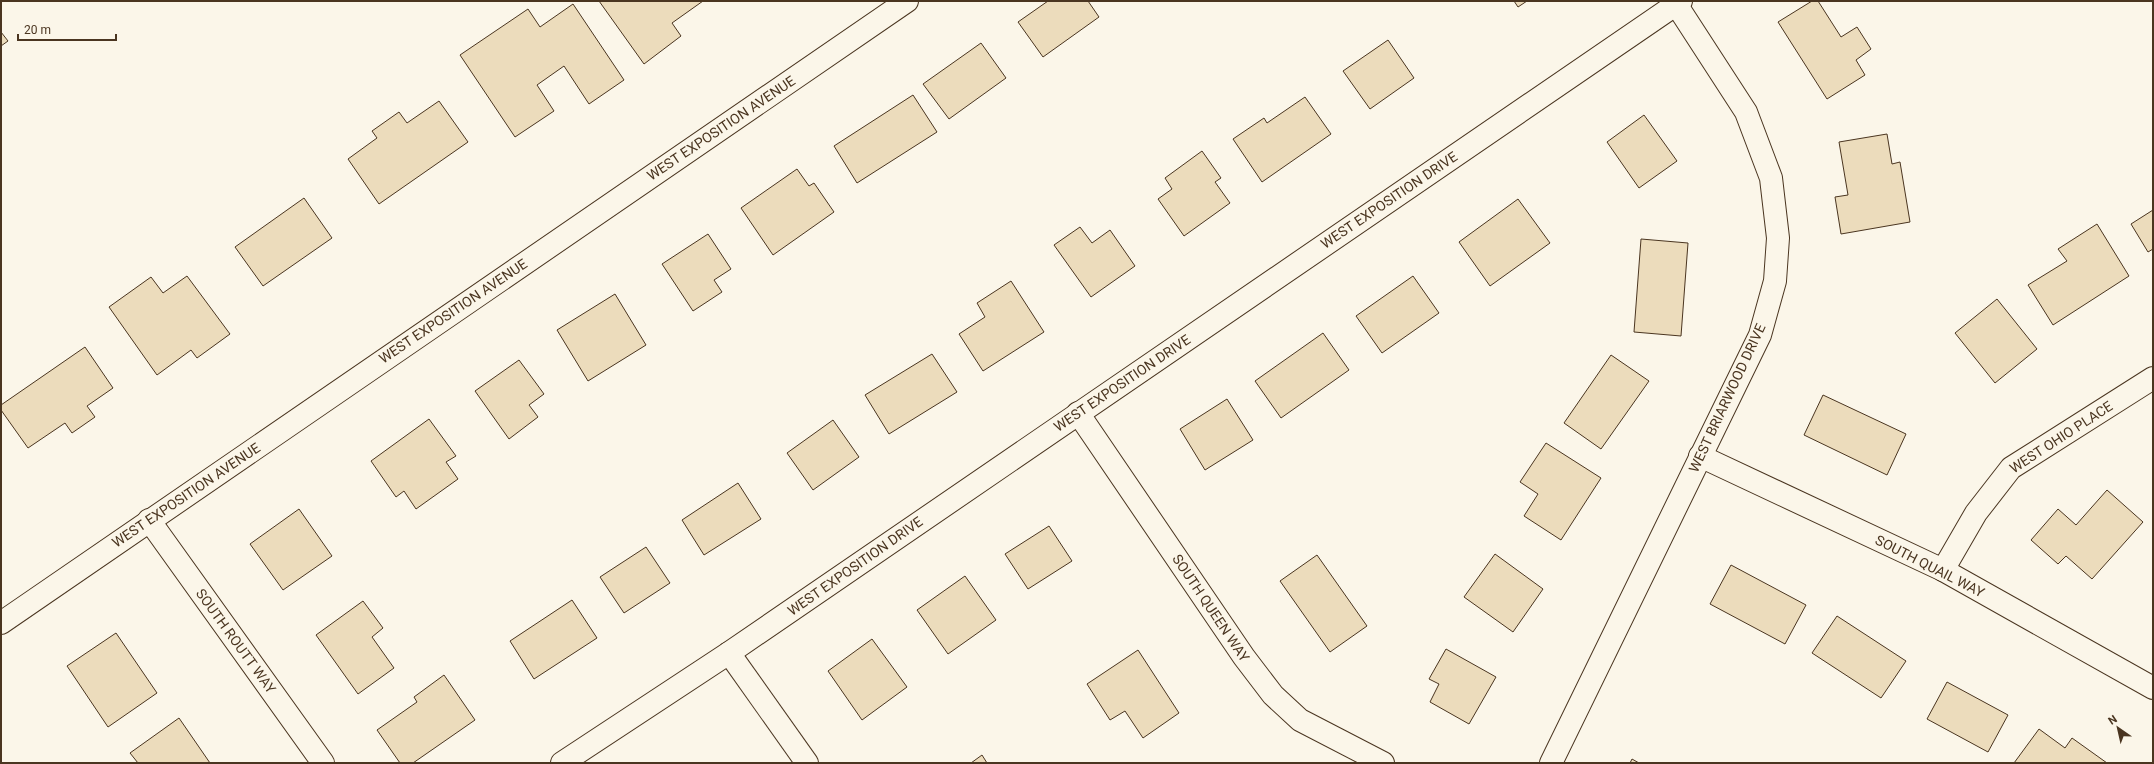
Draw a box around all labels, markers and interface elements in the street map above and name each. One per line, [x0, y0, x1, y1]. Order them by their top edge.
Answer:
scale bar [18, 16, 116, 42]
text: 20 m [24, 23, 51, 37]
street label: WEST EXPOSITION AVENUE [644, 72, 798, 184]
street label: WEST EXPOSITION DRIVE [1318, 148, 1460, 252]
street label: WEST EXPOSITION AVENUE [376, 255, 530, 367]
street label: WEST BRIARWOOD DRIVE [1685, 321, 1769, 475]
street label: WEST EXPOSITION DRIVE [1051, 331, 1193, 435]
street label: WEST OHIO PLACE [2007, 398, 2115, 476]
street label: WEST EXPOSITION AVENUE [109, 439, 263, 551]
street label: WEST EXPOSITION DRIVE [784, 513, 926, 619]
street label: SOUTH QUAIL WAY [1873, 532, 1988, 601]
street label: SOUTH QUEEN WAY [1169, 551, 1253, 665]
street label: SOUTH ROUTT WAY [193, 586, 280, 697]
north arrow [2098, 708, 2138, 748]
text: N [2106, 712, 2120, 728]

